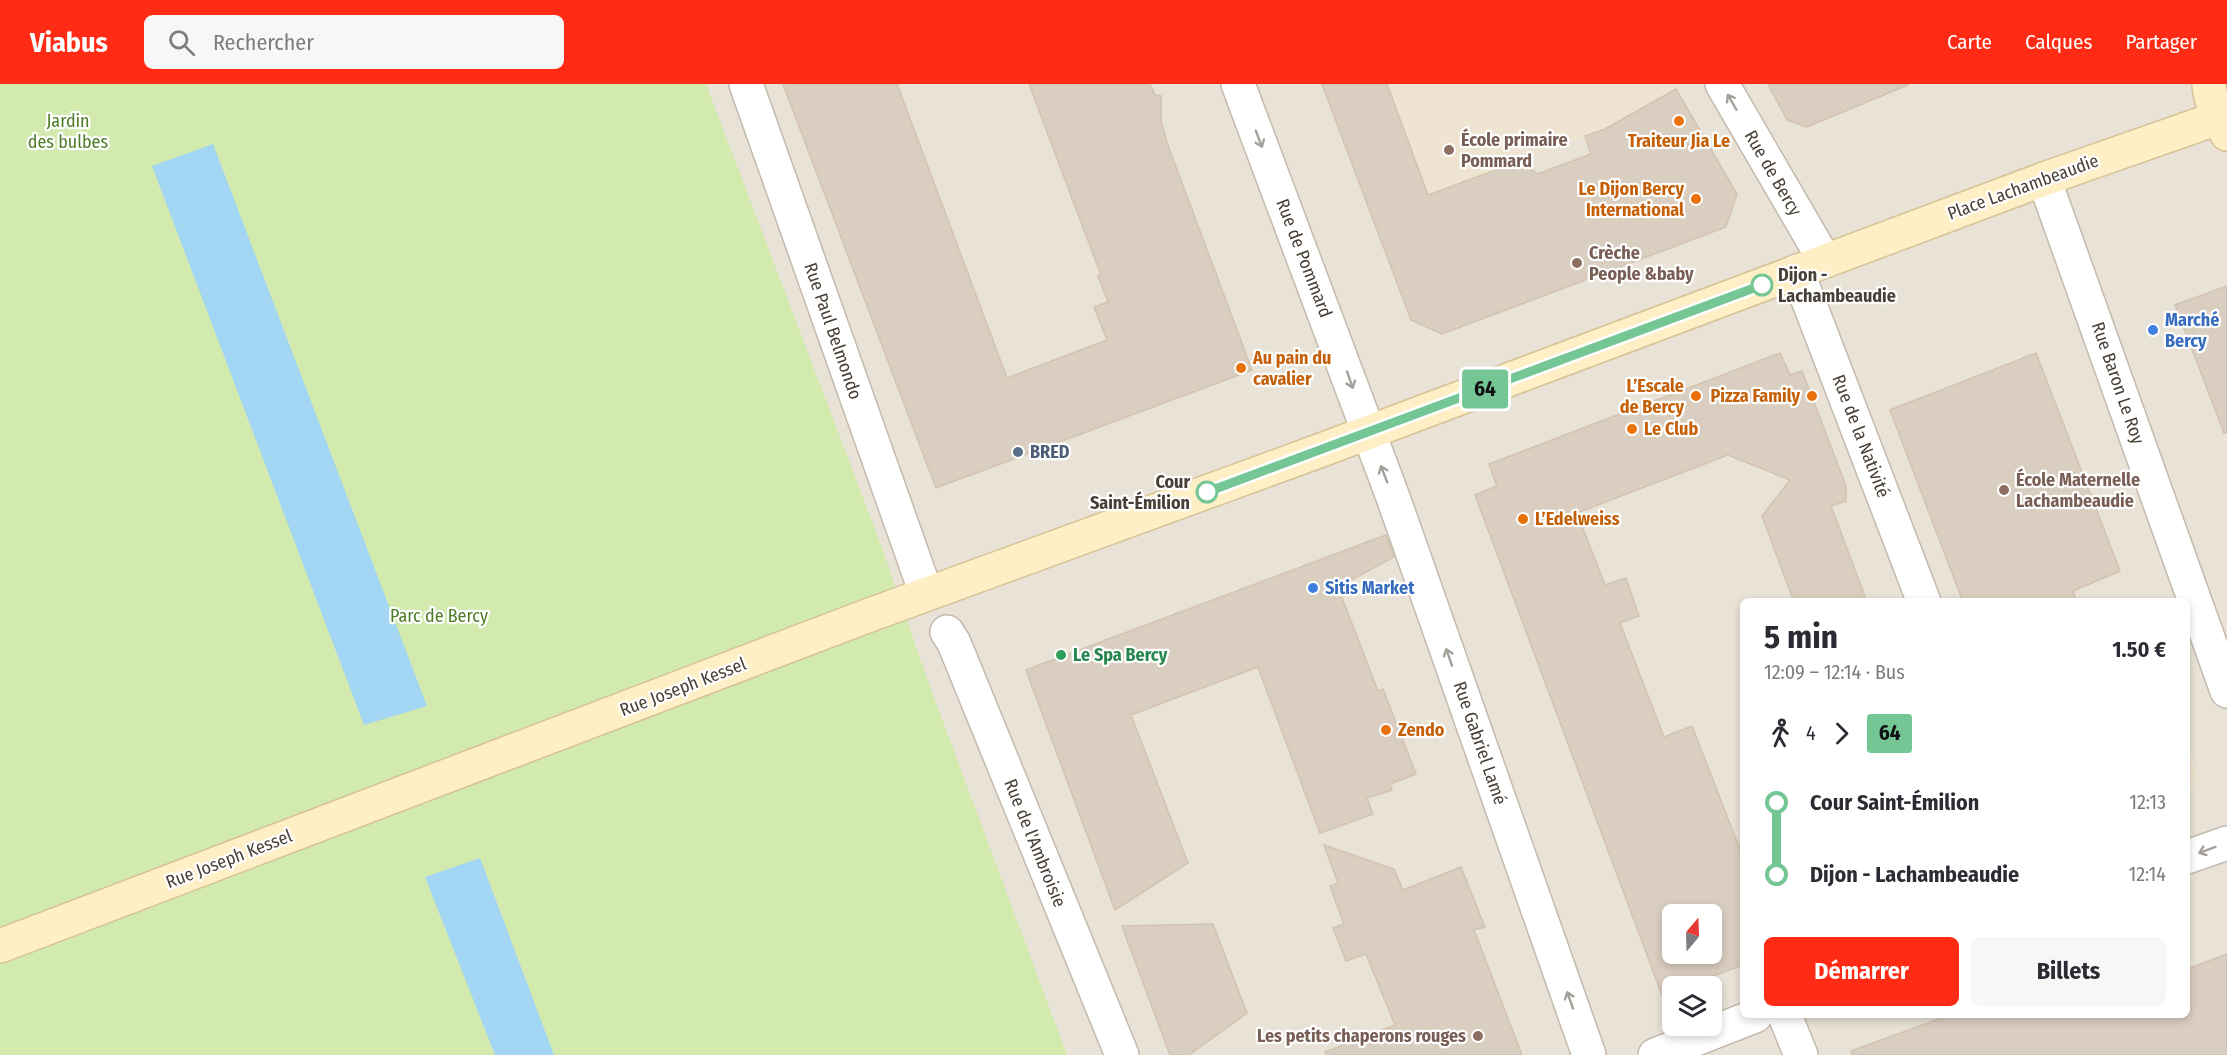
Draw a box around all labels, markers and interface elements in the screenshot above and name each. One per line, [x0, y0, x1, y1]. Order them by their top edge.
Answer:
search box [144, 15, 564, 69]
text: Viabus [30, 26, 108, 59]
icon: search [165, 26, 198, 59]
text: Rechercher [213, 29, 314, 56]
text: Carte [1947, 29, 1992, 55]
text: Calques [2025, 29, 2092, 55]
text: Partager [2125, 29, 2197, 55]
one-way arrow [1726, 94, 1738, 111]
park label: Jardin des bulbes [28, 110, 108, 153]
marker: Traiteur Jia Le [1672, 114, 1686, 128]
street label: Rue de Bercy [1740, 126, 1806, 220]
place label: École primaire Pommard [1461, 128, 1568, 172]
one-way arrow [1254, 129, 1265, 148]
place label: Traiteur Jia Le [1628, 130, 1730, 152]
marker: École primaire Pommard [1442, 143, 1456, 157]
street label: Place Lachambeaudie [1944, 149, 2102, 225]
place label: Le Dijon Bercy International [1579, 178, 1684, 221]
marker: Le Dijon Bercy International [1689, 192, 1703, 206]
street label: Rue de Pommard [1271, 196, 1337, 320]
place label: Crèche People &baby [1589, 242, 1694, 285]
marker: Crèche People &baby [1570, 256, 1584, 270]
street label: Rue Paul Belmondo [799, 260, 867, 402]
place label: Dijon - Lachambeaudie [1778, 264, 1896, 307]
marker: Dijon - Lachambeaudie [1751, 274, 1773, 296]
place label: Marché Bercy [2165, 309, 2219, 352]
street label: Rue Baron Le Roy [2087, 319, 2149, 447]
marker: Marché Bercy [2146, 323, 2160, 337]
place label: Au pain du cavalier [1252, 347, 1331, 390]
marker: Au pain du cavalier [1234, 361, 1248, 375]
one-way arrow [1345, 370, 1356, 389]
line badge: 64 [1458, 370, 1512, 408]
street label: Rue de la Nativité [1827, 371, 1895, 501]
place label: L’Escale de Bercy [1620, 375, 1684, 418]
text: 64 [1474, 376, 1496, 402]
place label: Pizza Family [1710, 385, 1800, 407]
marker: L’Escale de Bercy [1689, 389, 1703, 403]
marker: Pizza Family [1805, 389, 1819, 403]
place label: Le Club [1644, 418, 1698, 440]
marker: Le Club [1625, 422, 1639, 436]
place label: BRED [1030, 441, 1070, 463]
marker: BRED [1011, 445, 1025, 459]
one-way arrow [1378, 465, 1389, 483]
place label: École Maternelle Lachambeaudie [2016, 468, 2140, 512]
place label: Cour Saint-Émilion [1090, 471, 1190, 514]
marker: Cour Saint-Émilion [1196, 481, 1218, 503]
marker: École Maternelle Lachambeaudie [1997, 483, 2011, 497]
place label: L’Edelweiss [1535, 508, 1620, 530]
marker: L’Edelweiss [1516, 512, 1530, 526]
place label: Sitis Market [1325, 577, 1415, 599]
marker: Sitis Market [1306, 581, 1320, 595]
park label: Parc de Bercy [390, 605, 488, 627]
text: 5 min [1764, 617, 1838, 657]
text: 1.50 € [2112, 636, 2166, 663]
place label: Le Spa Bercy [1073, 644, 1168, 666]
marker: Le Spa Bercy [1054, 648, 1068, 662]
one-way arrow [1443, 648, 1454, 667]
street label: Rue Joseph Kessel [617, 653, 750, 721]
text: 12:09 – 12:14 · Bus [1764, 660, 1905, 684]
street label: Rue Gabriel Lamé [1449, 678, 1511, 808]
icon: walk [1764, 717, 1797, 750]
icon: forward [1825, 717, 1858, 750]
place label: Zendo [1398, 719, 1445, 741]
text: 64 [1879, 720, 1900, 746]
text: 4 [1806, 721, 1816, 745]
marker: Zendo [1379, 723, 1393, 737]
street label: Rue de l'Ambroisie [999, 776, 1071, 910]
text: Cour Saint-Émilion [1810, 789, 1979, 816]
text: 12:13 [2129, 790, 2166, 814]
street label: Rue Joseph Kessel [163, 825, 296, 893]
one-way arrow [2198, 846, 2217, 857]
text: Dijon - Lachambeaudie [1810, 861, 2019, 888]
text: 12:14 [2128, 862, 2166, 886]
north arrow [1662, 904, 1722, 964]
map controls [1662, 904, 1722, 1036]
button: Démarrer [1764, 937, 1959, 1006]
button: Billets [1971, 937, 2166, 1006]
button: layers [1662, 976, 1722, 1036]
one-way arrow [1563, 991, 1574, 1010]
place label: Les petits chaperons rouges [1257, 1025, 1466, 1047]
marker: Les petits chaperons rouges [1471, 1029, 1485, 1043]

